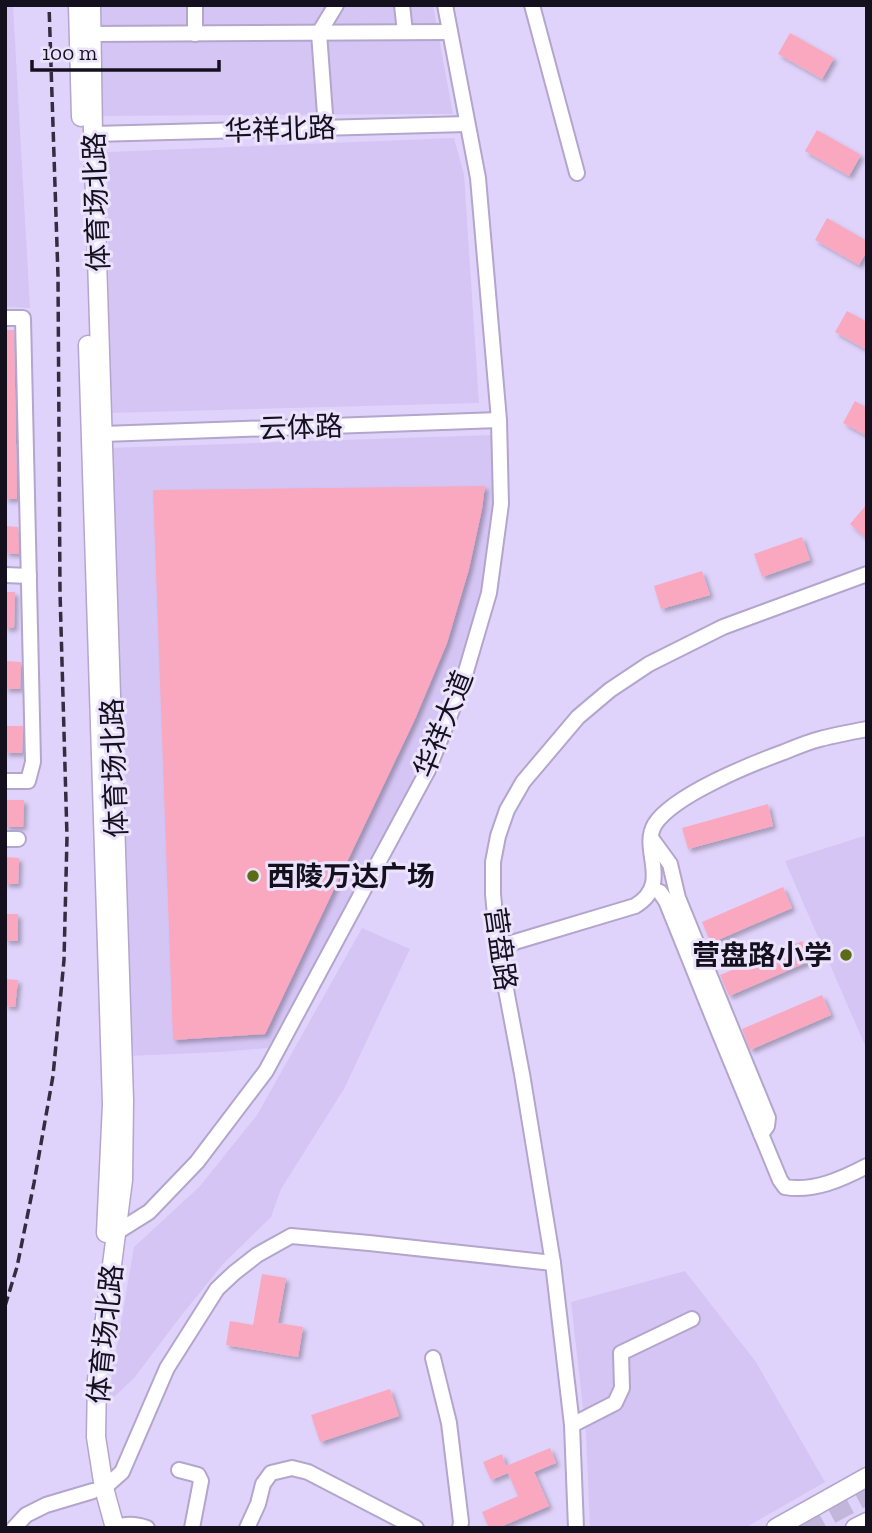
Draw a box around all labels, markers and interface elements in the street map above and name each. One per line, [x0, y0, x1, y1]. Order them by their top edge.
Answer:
scale bar [32, 28, 219, 72]
text: 100 m [42, 40, 97, 65]
street label: 华祥北路 [223, 111, 337, 148]
street label: 体育场北路 [78, 131, 115, 273]
street label: 云体路 [258, 410, 344, 445]
street label: 华祥大道 [407, 666, 480, 782]
street label: 体育场北路 [96, 697, 133, 839]
place label: 西陵万达广场 [267, 860, 435, 893]
marker: 西陵万达广场 [245, 868, 261, 884]
street label: 营盘路 [478, 905, 523, 993]
place label: 营盘路小学 [692, 939, 832, 972]
marker: 营盘路小学 [838, 947, 854, 963]
street label: 体育场北路 [82, 1263, 129, 1405]

